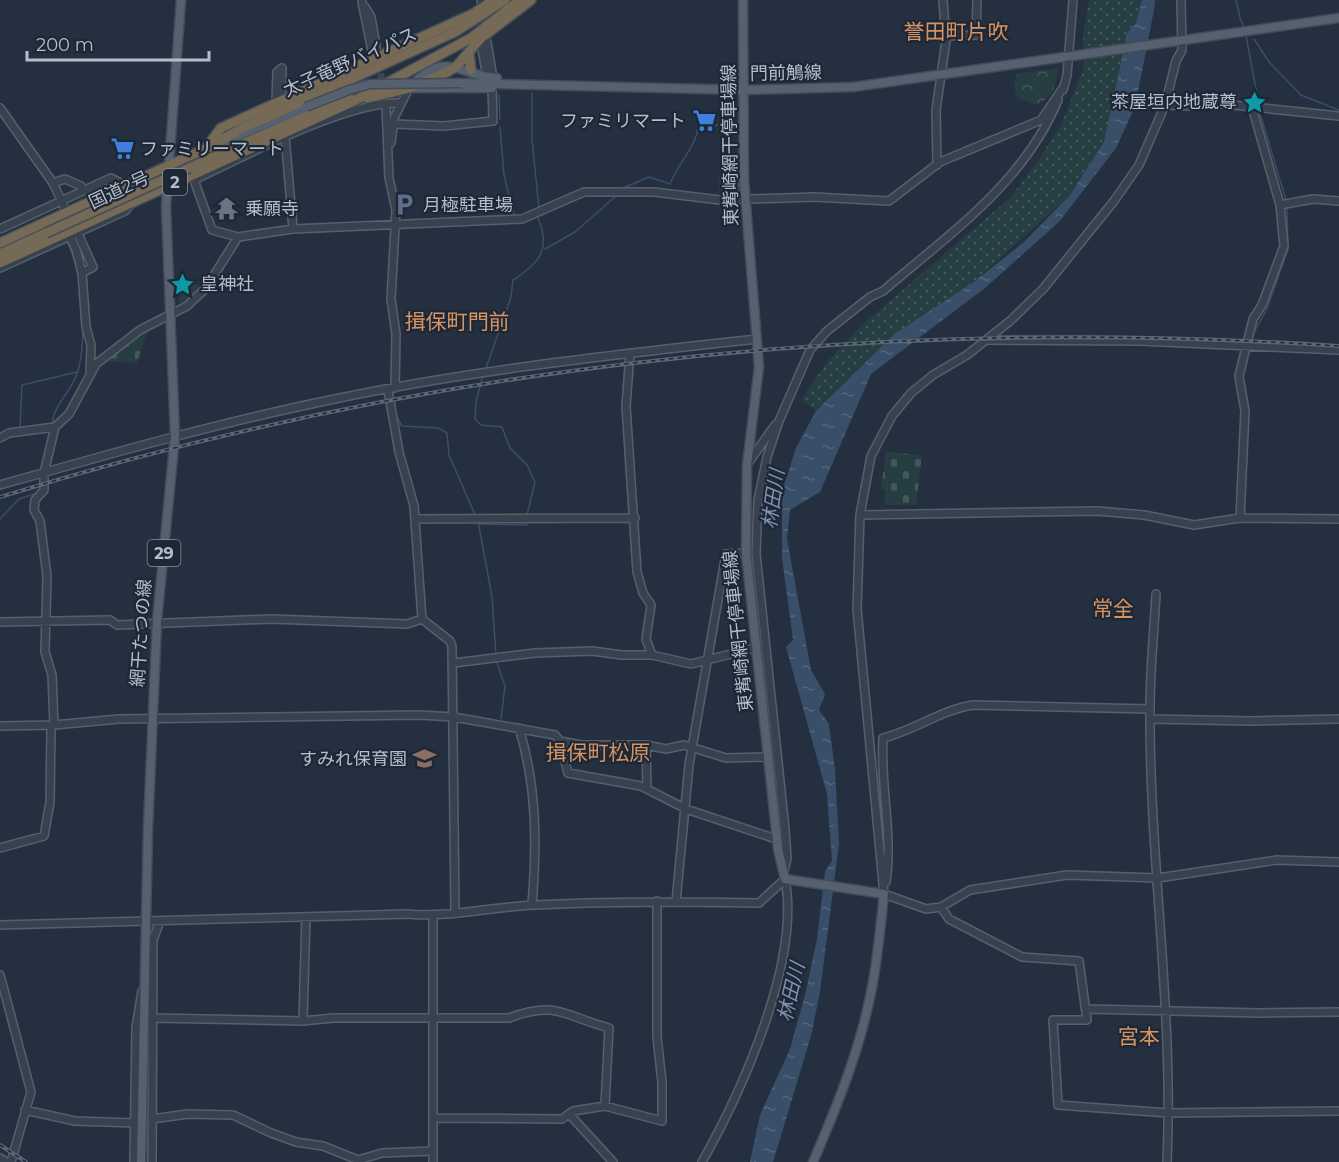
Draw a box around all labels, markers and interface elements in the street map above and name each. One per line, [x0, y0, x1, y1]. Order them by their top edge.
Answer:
district label: 誉田町片吹 [904, 19, 1009, 44]
street label: 太子竜野バイパス [280, 23, 420, 101]
scale bar [27, 24, 208, 62]
text: 200 m [36, 34, 94, 56]
street label: 門前鵤線 [750, 61, 822, 85]
street label: 東觜崎網干停車場線 [718, 64, 742, 226]
place icon: 茶屋垣内地蔵尊 [1242, 89, 1268, 115]
place label: 茶屋垣内地蔵尊 [1111, 91, 1237, 113]
supermarket icon: ファミリマート [691, 108, 717, 134]
place label: ファミリマート [560, 110, 686, 132]
supermarket icon: ファミリーマート [109, 136, 135, 162]
place label: ファミリーマート [140, 138, 284, 160]
street label: 国道2号 [85, 166, 153, 214]
road number: 2 [163, 169, 187, 195]
parking icon: 月極駐車場 [392, 192, 418, 218]
place label: 月極駐車場 [423, 194, 513, 216]
temple icon: 乗願寺 [214, 196, 240, 222]
place label: 乗願寺 [245, 198, 299, 220]
place icon: 皇神社 [169, 271, 195, 297]
place label: 皇神社 [200, 273, 254, 295]
district label: 揖保町門前 [405, 309, 510, 334]
water label: 林田川 [757, 466, 789, 530]
road number: 29 [148, 540, 180, 566]
street label: 東觜崎網干停車場線 [719, 549, 757, 713]
street label: 網干たつの線 [126, 578, 156, 688]
district label: 常全 [1092, 596, 1134, 621]
district label: 揖保町松原 [546, 740, 651, 765]
school or university icon: すみれ保育園 [412, 746, 438, 772]
place label: すみれ保育園 [299, 748, 407, 770]
water label: 林田川 [773, 958, 810, 1024]
district label: 宮本 [1118, 1024, 1160, 1049]

